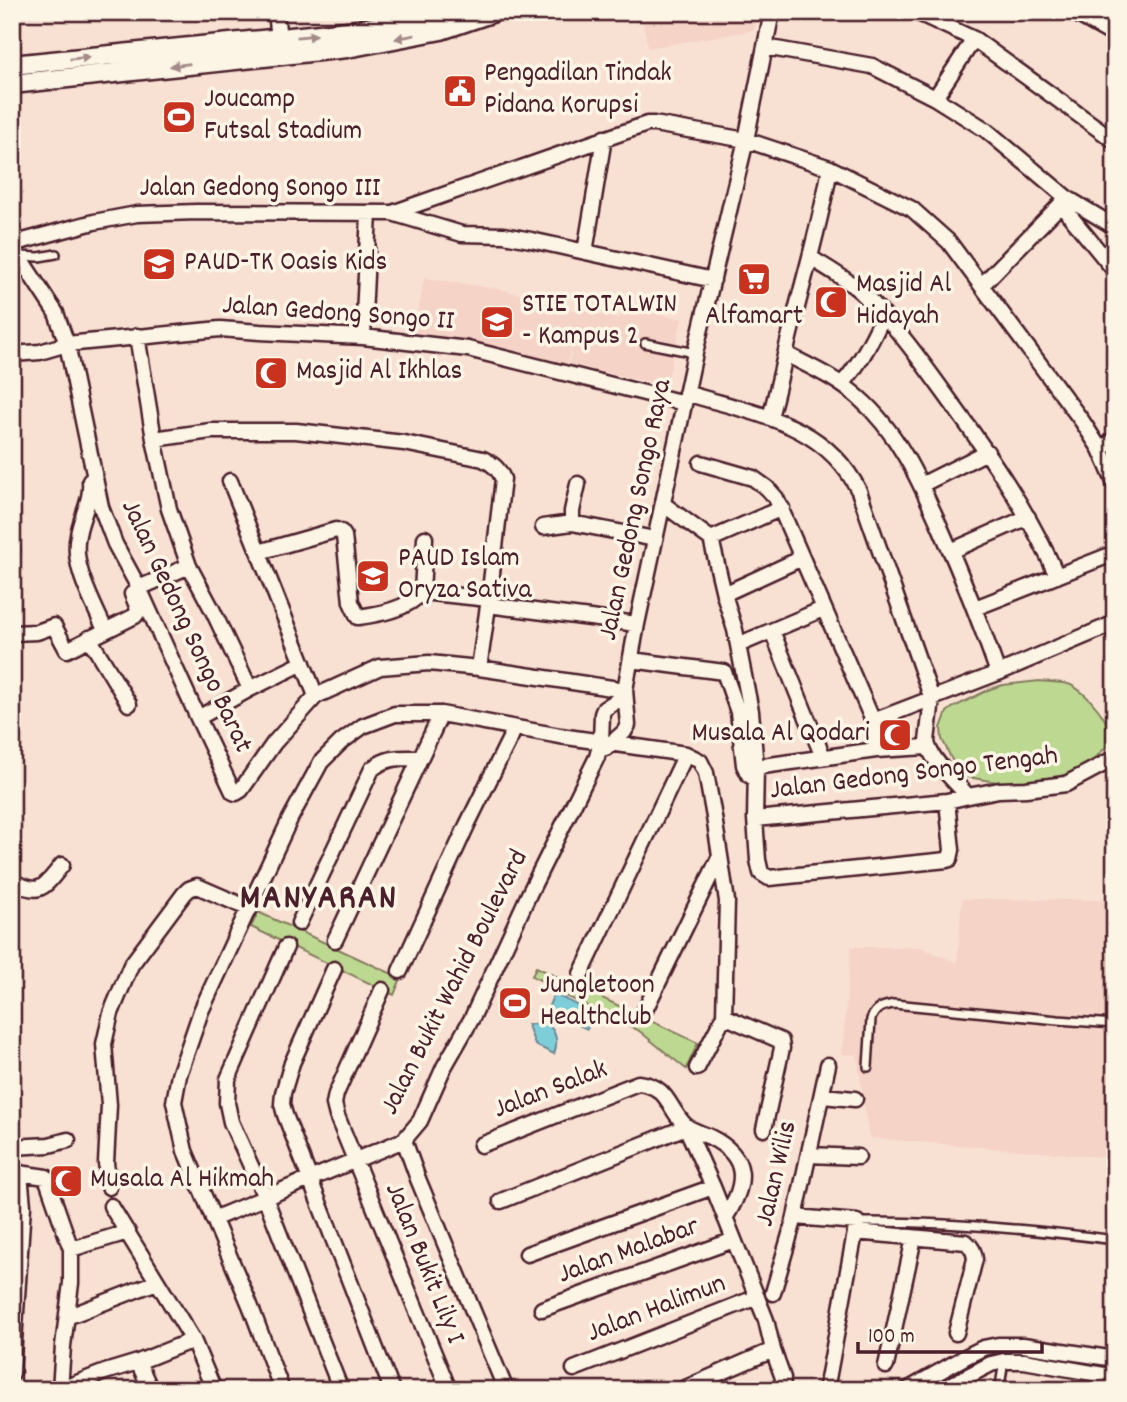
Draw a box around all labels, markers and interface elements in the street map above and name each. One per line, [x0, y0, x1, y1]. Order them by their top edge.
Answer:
one-way arrow [296, 30, 318, 41]
one-way arrow [394, 32, 416, 43]
one-way arrow [69, 52, 91, 63]
place label: Pengadilan Tindak Pidana Korupsi [484, 55, 672, 127]
one-way arrow [168, 60, 190, 71]
public building icon: Pengadilan Tindak Pidana Korupsi [441, 72, 479, 110]
place label: Joucamp Futsal Stadium [204, 81, 362, 153]
sports icon: Joucamp Futsal Stadium [160, 98, 198, 136]
street label: Jalan Gedong Songo III [139, 170, 381, 210]
place label: PAUD-TK Oasis Kids [184, 244, 387, 284]
school or university icon: PAUD-TK Oasis Kids [140, 245, 178, 283]
supermarket icon: Alfamart [735, 260, 773, 298]
place label: Masjid Al Hidayah [856, 266, 952, 338]
mosque icon: Masjid Al Hidayah [812, 283, 850, 321]
place label: STIE TOTALWIN - Kampus 2 [522, 286, 677, 358]
street label: Jalan Gedong Songo II [221, 287, 456, 343]
place label: Alfamart [705, 298, 803, 338]
school or university icon: STIE TOTALWIN - Kampus 2 [478, 303, 516, 341]
place label: Masjid Al Ikhlas [296, 353, 462, 393]
mosque icon: Masjid Al Ikhlas [252, 354, 290, 392]
street label: Jalan Gedong Songo Raya [590, 375, 684, 644]
street label: Jalan Gedong Songo Barat [109, 494, 261, 760]
place label: PAUD Islam Oryza Sativa [398, 540, 533, 612]
school or university icon: PAUD Islam Oryza Sativa [354, 557, 392, 595]
place label: Musala Al Qodari [691, 715, 870, 755]
mosque icon: Musala Al Qodari [876, 716, 914, 754]
street label: Jalan Gedong Songo Tengah [768, 737, 1060, 813]
street label: Jalan Bukit Wahid Boulevard [372, 843, 540, 1123]
district label: MANYARAN [240, 875, 398, 925]
place label: Jungletoon Healthclub [540, 967, 655, 1039]
sports icon: Jungletoon Healthclub [496, 984, 534, 1022]
street label: Jalan Salak [488, 1051, 614, 1131]
street label: Jalan Wilis [746, 1117, 810, 1231]
place label: Musala Al Hikmah [90, 1161, 274, 1201]
mosque icon: Musala Al Hikmah [47, 1162, 85, 1200]
street label: Jalan Bukit Lily I [372, 1177, 474, 1351]
street label: Jalan Malabar [553, 1208, 706, 1296]
street label: Jalan Halimun [582, 1265, 732, 1355]
scale bar [858, 1311, 1041, 1355]
text: 100 m [868, 1323, 915, 1353]

